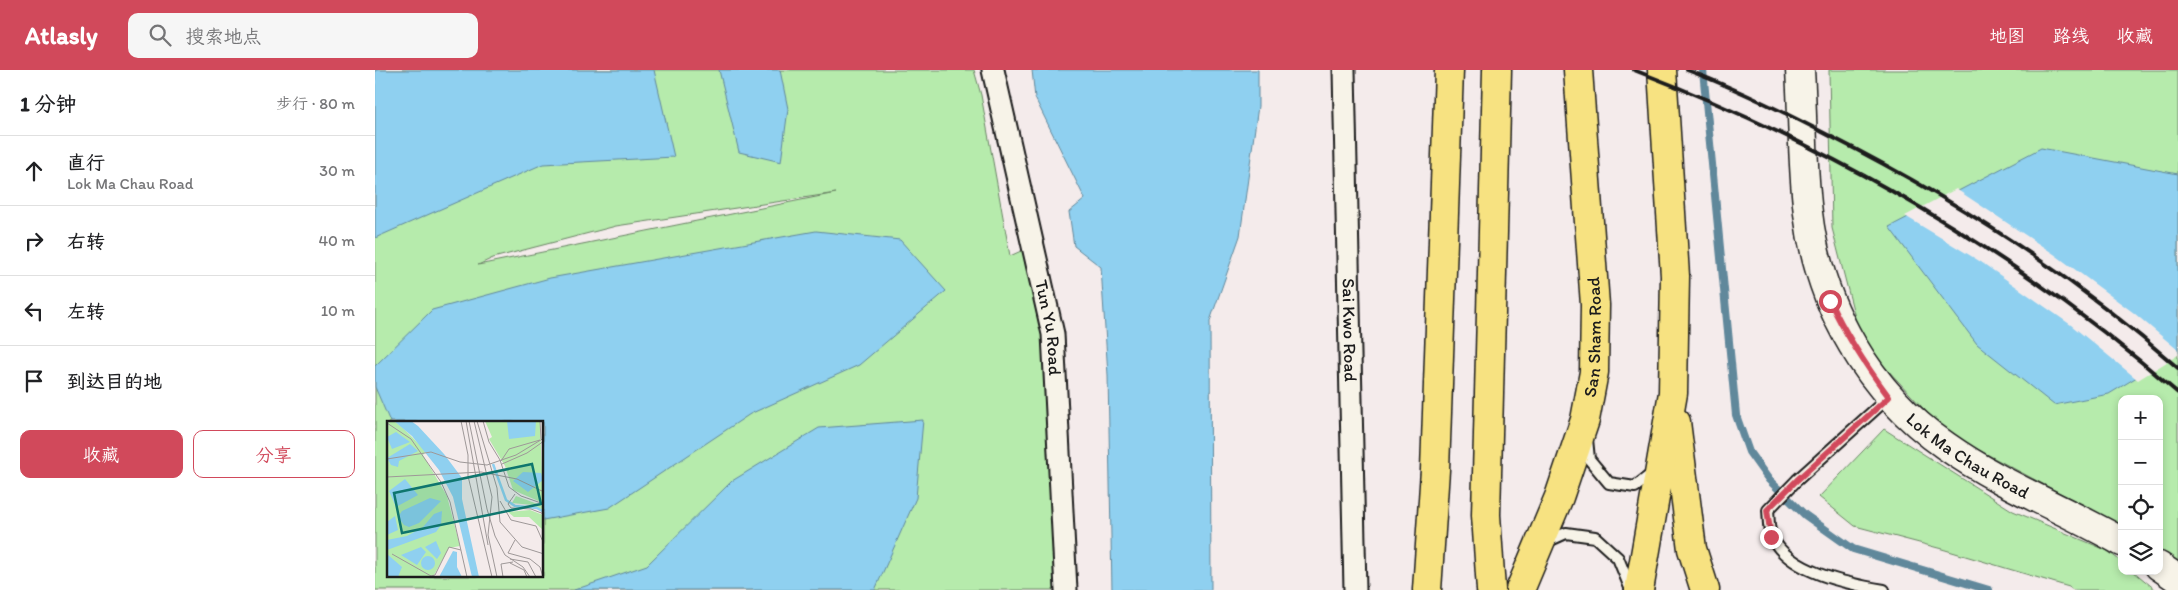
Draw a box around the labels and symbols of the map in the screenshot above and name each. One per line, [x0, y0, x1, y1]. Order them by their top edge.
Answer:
street label: San Sham Road [1579, 276, 1606, 399]
street label: Tun Yu Road [1030, 278, 1066, 376]
street label: Sai Kwo Road [1337, 278, 1362, 382]
route start [1819, 290, 1842, 313]
street label: Lok Ma Chau Road [1902, 408, 2033, 504]
inset map [387, 421, 544, 578]
route end [1760, 526, 1783, 549]

